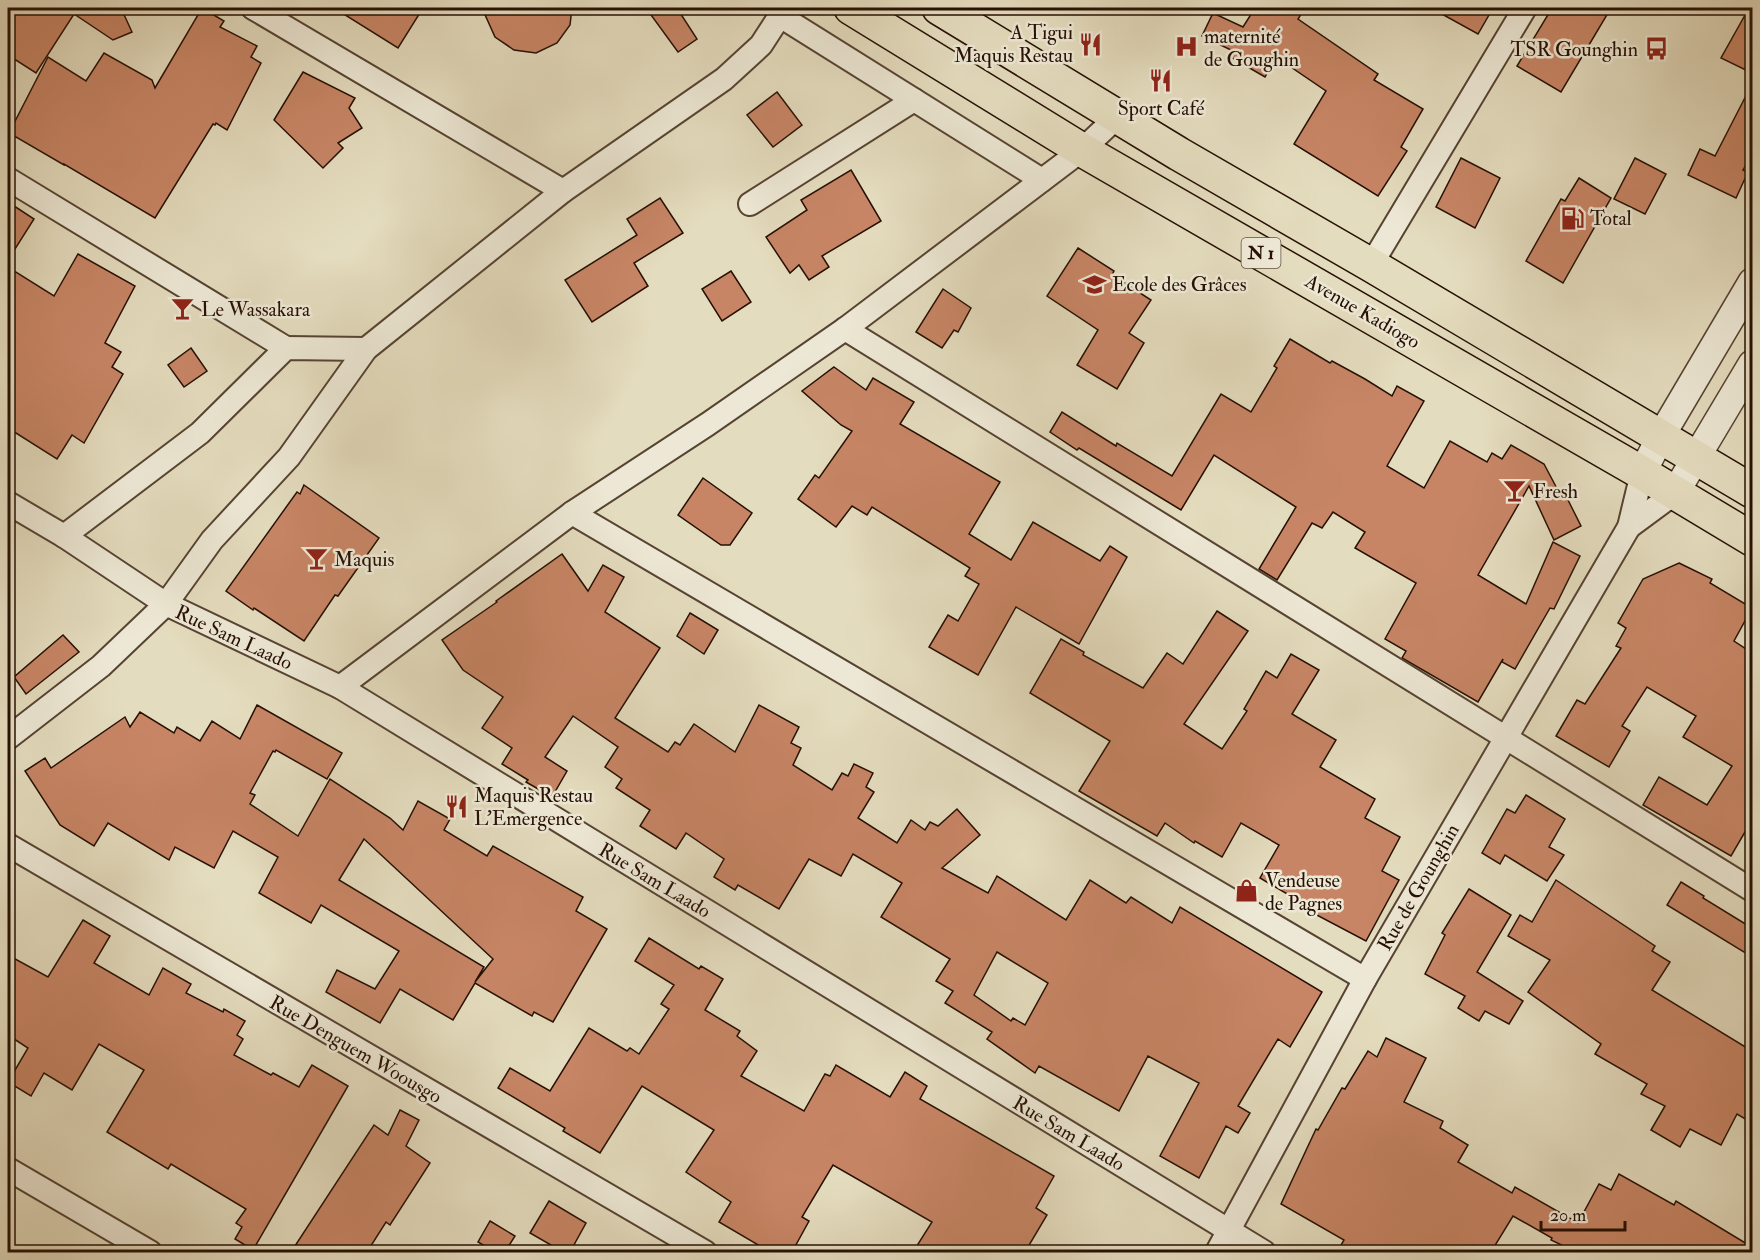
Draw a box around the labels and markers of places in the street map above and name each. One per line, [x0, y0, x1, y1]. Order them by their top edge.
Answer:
place label: A Tigui Maquis Restau [954, 20, 1073, 68]
place label: maternité de Goughin [1204, 24, 1299, 72]
restaurant icon: A Tigui Maquis Restau [1078, 31, 1104, 57]
hospital icon: maternité de Goughin [1173, 34, 1199, 60]
bus stop icon: TSR Gounghin [1643, 36, 1669, 62]
place label: TSR Gounghin [1510, 37, 1638, 62]
restaurant icon: Sport Café [1148, 67, 1174, 93]
place label: Sport Café [1118, 96, 1205, 122]
fuel station icon: Total [1559, 205, 1585, 231]
place label: Total [1590, 206, 1632, 231]
school or university icon: Ecole des Grâces [1081, 271, 1107, 297]
place label: Ecole des Grâces [1112, 272, 1247, 297]
bar icon: Le Wassakara [170, 296, 196, 322]
place label: Le Wassakara [201, 297, 311, 322]
bar icon: Fresh [1502, 478, 1528, 504]
place label: Fresh [1533, 479, 1579, 504]
bar icon: Maquis [303, 546, 329, 572]
place label: Maquis [334, 547, 395, 572]
place label: Maquis Restau L'Emergence [474, 783, 593, 831]
restaurant icon: Maquis Restau L'Emergence [443, 793, 469, 819]
place label: Vendeuse de Pagnes [1265, 868, 1342, 916]
shop icon: Vendeuse de Pagnes [1234, 878, 1260, 904]

